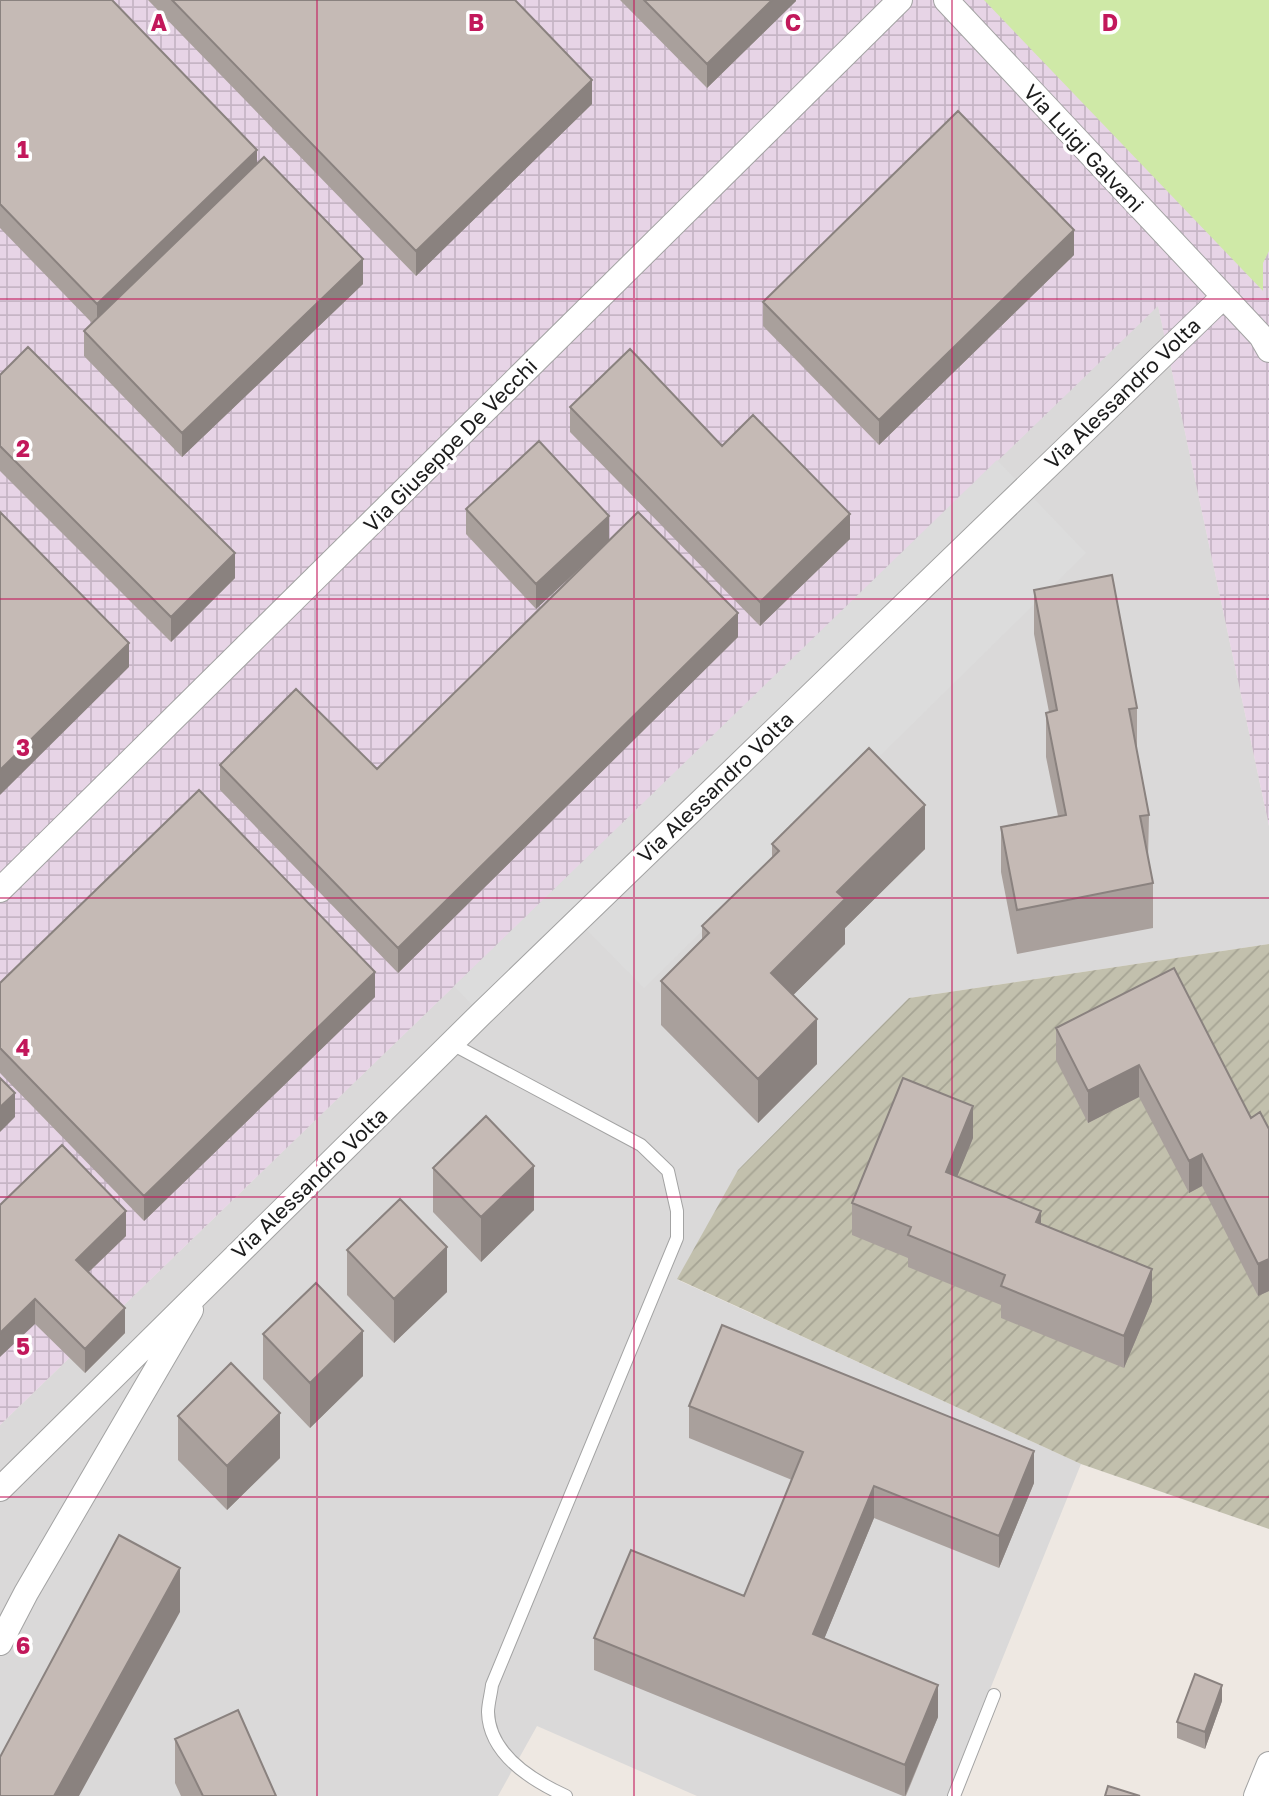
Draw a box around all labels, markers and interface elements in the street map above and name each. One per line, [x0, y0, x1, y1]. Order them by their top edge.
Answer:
text: A [151, 8, 168, 36]
text: B [468, 8, 484, 36]
text: C [785, 8, 801, 36]
text: D [1102, 8, 1118, 36]
street label: Via Luigi Galvani [1018, 79, 1150, 217]
text: 1 [17, 135, 29, 163]
street label: Via Alessandro Volta [1039, 312, 1205, 474]
street label: Via Giuseppe De Vecchi [358, 353, 542, 537]
text: 2 [16, 434, 30, 462]
street label: Via Alessandro Volta [632, 706, 798, 868]
text: 3 [16, 733, 30, 761]
text: 4 [16, 1033, 30, 1061]
street label: Via Alessandro Volta [226, 1102, 392, 1264]
text: 5 [16, 1332, 30, 1360]
text: 6 [16, 1631, 30, 1659]

